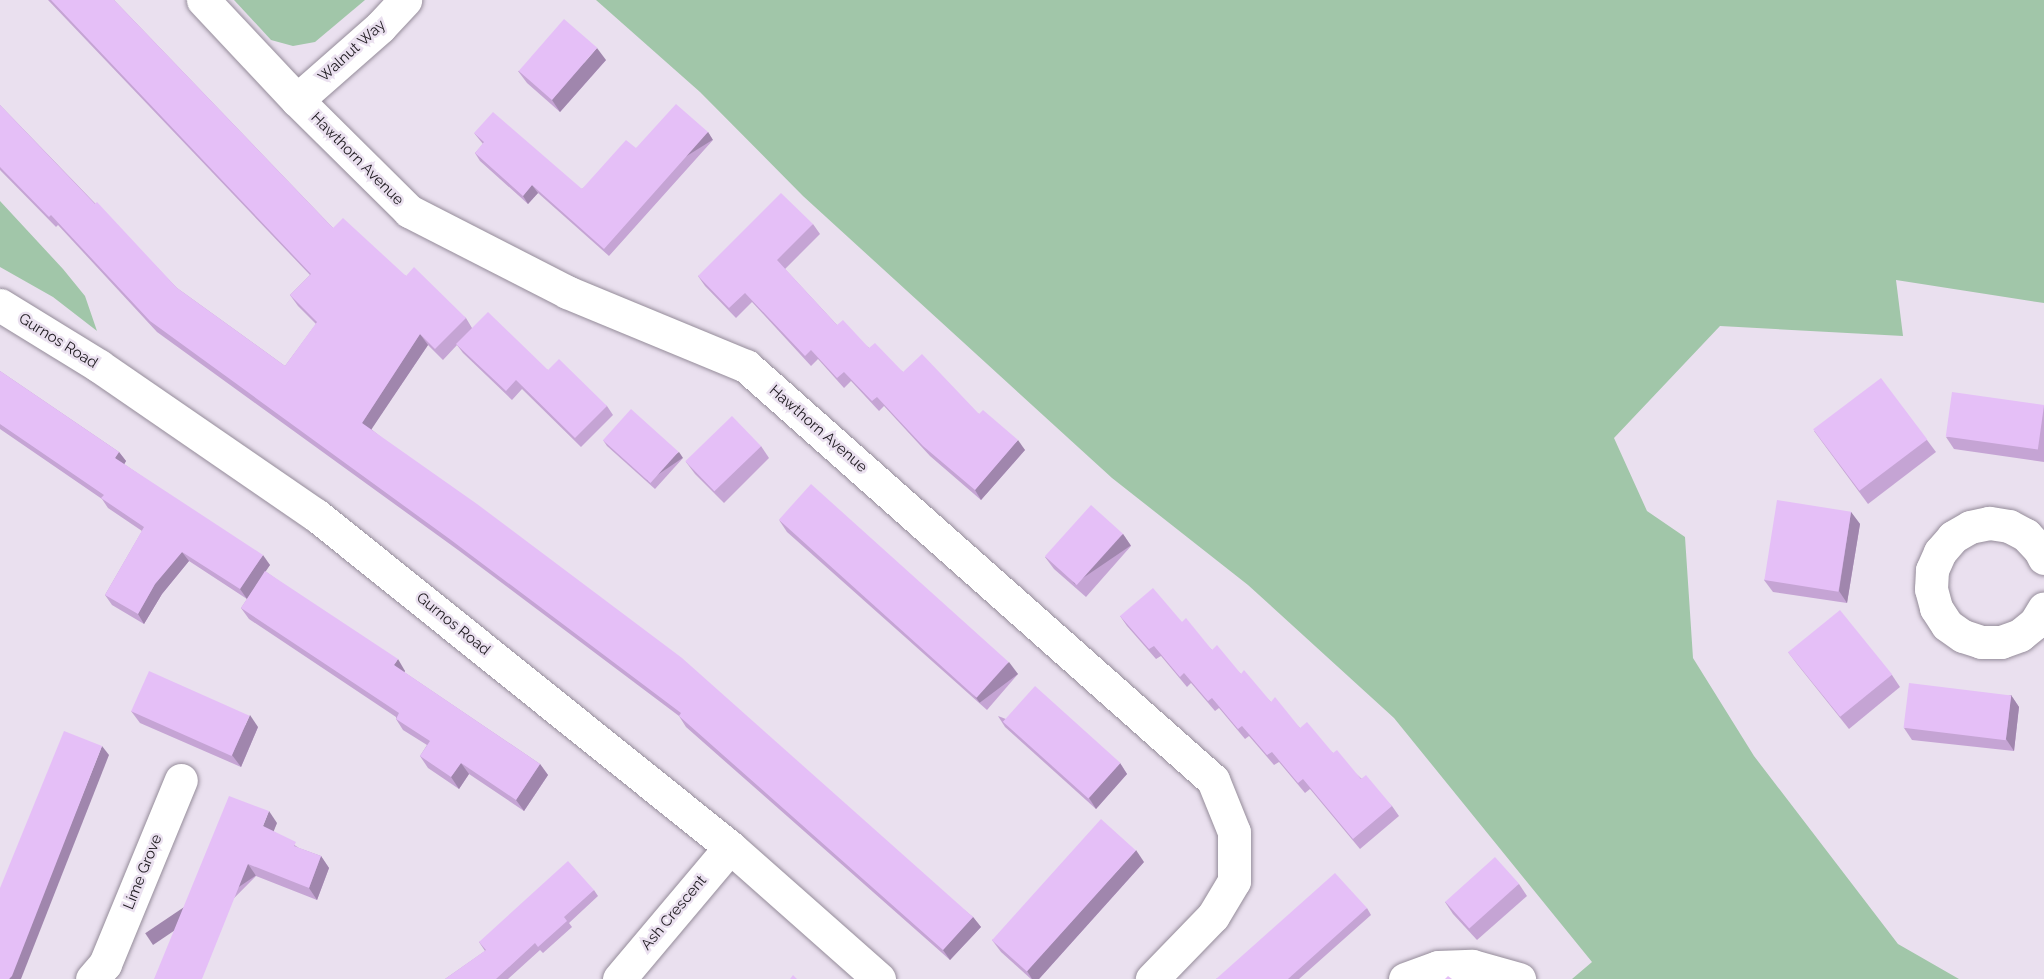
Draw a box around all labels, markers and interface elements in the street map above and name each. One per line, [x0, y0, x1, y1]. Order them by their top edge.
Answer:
street label: Walnut Way [315, 16, 389, 86]
street label: Hawthorn Avenue [307, 109, 407, 209]
street label: Gurnos Road [15, 310, 101, 372]
street label: Hawthorn Avenue [765, 381, 871, 477]
street label: Gurnos Road [413, 589, 493, 659]
street label: Lime Grove [120, 832, 166, 912]
street label: Ash Crescent [638, 872, 710, 954]

